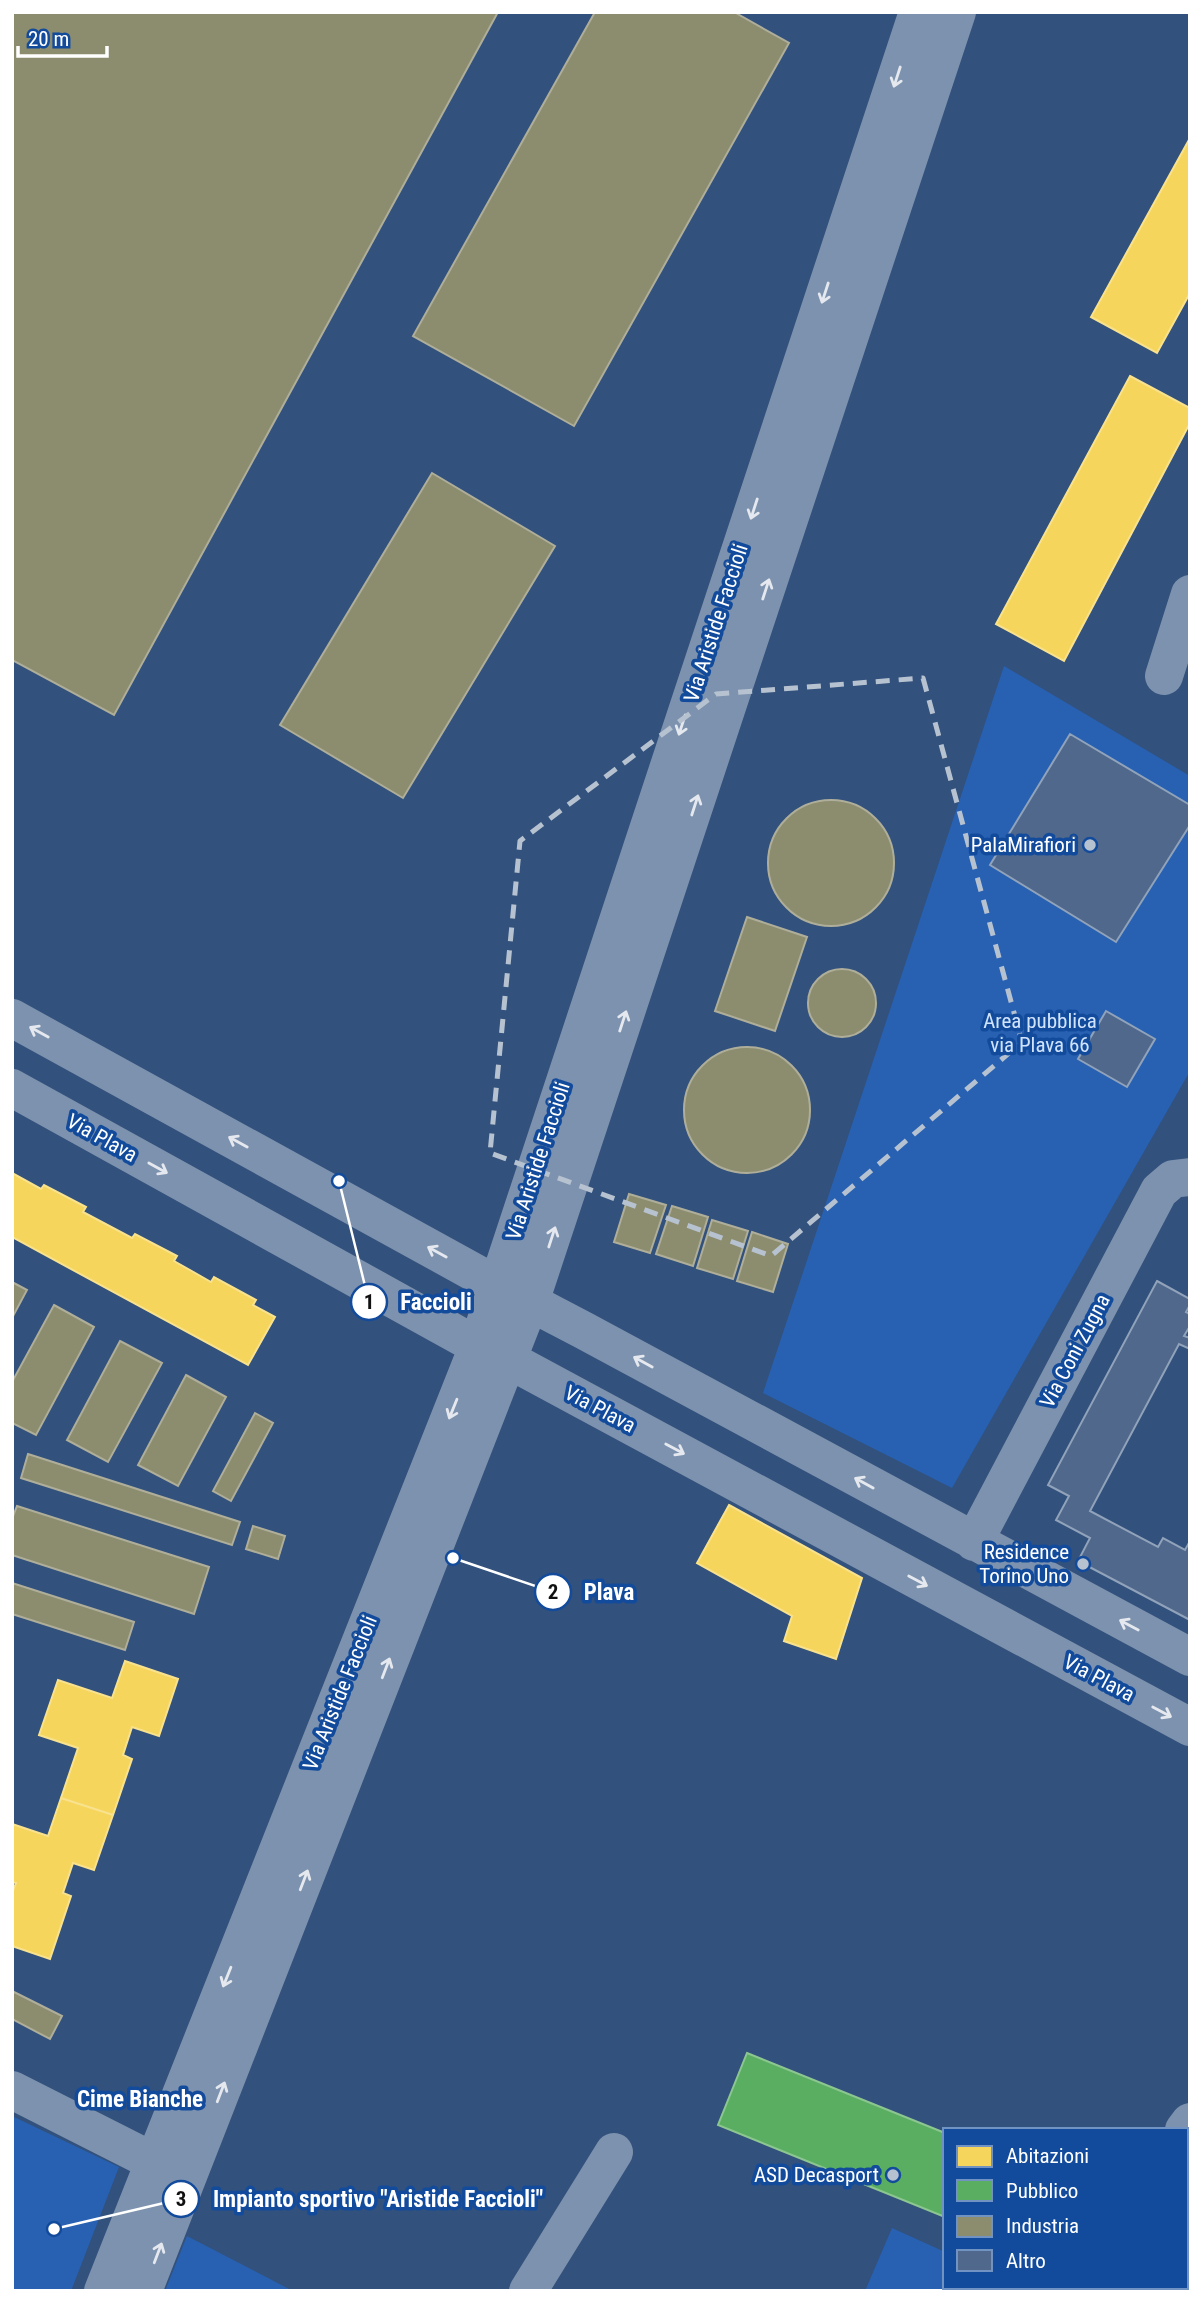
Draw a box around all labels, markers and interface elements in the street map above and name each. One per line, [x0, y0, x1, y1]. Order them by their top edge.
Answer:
scale bar [18, 14, 107, 58]
text: 20 m [28, 27, 69, 51]
one-way arrow [890, 66, 903, 88]
one-way arrow [818, 282, 831, 304]
one-way arrow [747, 498, 760, 520]
street label: Via Aristide Faccioli [679, 541, 753, 705]
one-way arrow [760, 578, 773, 600]
one-way arrow [675, 714, 688, 736]
one-way arrow [689, 794, 702, 816]
place label: PalaMirafiori [971, 833, 1076, 857]
marker: PalaMirafiori [1082, 837, 1098, 853]
park label: Area pubblica via Plava 66 [983, 1009, 1097, 1057]
one-way arrow [618, 1011, 630, 1033]
one-way arrow [29, 1025, 49, 1039]
street label: Via Aristide Faccioli [501, 1079, 575, 1243]
street label: Via Plava [63, 1109, 141, 1167]
one-way arrow [228, 1135, 249, 1148]
one-way arrow [147, 1161, 167, 1175]
one-way arrow [547, 1227, 559, 1249]
one-way arrow [427, 1245, 448, 1258]
callout: Faccioli [351, 1280, 486, 1324]
text: Faccioli [400, 1289, 472, 1316]
text: 1 [364, 1290, 374, 1314]
street label: Via Coni Zugna [1035, 1290, 1115, 1412]
one-way arrow [633, 1355, 654, 1368]
street label: Via Plava [560, 1380, 640, 1438]
one-way arrow [446, 1398, 459, 1420]
one-way arrow [664, 1443, 685, 1456]
one-way arrow [854, 1476, 875, 1489]
place label: Residence Torino Uno [979, 1540, 1069, 1588]
marker: Residence Torino Uno [1075, 1556, 1091, 1572]
callout: Plava [535, 1570, 649, 1614]
one-way arrow [908, 1574, 928, 1588]
text: Plava [584, 1579, 634, 1606]
text: 2 [548, 1580, 558, 1604]
street label: Via Aristide Faccioli [298, 1612, 382, 1774]
one-way arrow [1120, 1618, 1140, 1632]
street label: Via Plava [1059, 1649, 1139, 1707]
one-way arrow [381, 1658, 394, 1680]
one-way arrow [1151, 1705, 1171, 1719]
one-way arrow [298, 1870, 311, 1891]
one-way arrow [220, 1965, 233, 1987]
one-way arrow [216, 2082, 229, 2103]
district label: Cime Bianche [77, 2086, 203, 2113]
legend [943, 2128, 1188, 2289]
text: Abitazioni [1006, 2144, 1089, 2168]
place label: ASD Decasport [754, 2163, 879, 2187]
marker: ASD Decasport [885, 2167, 901, 2183]
callout: Impianto sportivo "Aristide Faccioli" [164, 2177, 557, 2221]
text: Pubblico [1006, 2179, 1078, 2203]
text: Impianto sportivo "Aristide Faccioli" [213, 2186, 543, 2213]
text: 3 [176, 2187, 186, 2211]
text: Industria [1006, 2214, 1079, 2238]
one-way arrow [153, 2243, 165, 2265]
text: Altro [1006, 2249, 1046, 2273]

